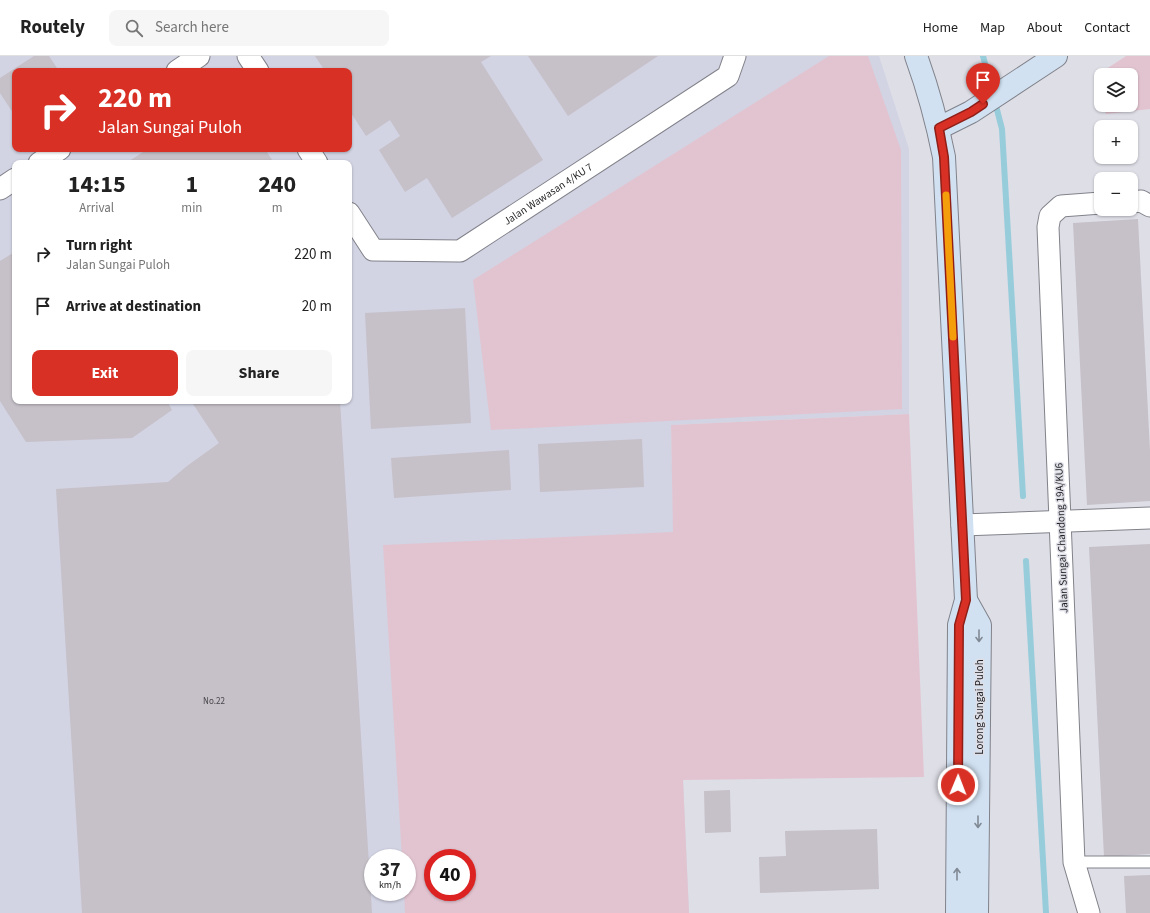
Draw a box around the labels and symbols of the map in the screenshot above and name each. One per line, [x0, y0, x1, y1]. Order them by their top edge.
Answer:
pin [966, 63, 1000, 104]
street label: Jalan Wawasan 4/KU 7 [501, 159, 596, 229]
street label: Jalan Sungai Chandong 19A/KU6 [1051, 462, 1072, 613]
one-way arrow [975, 629, 983, 642]
street label: Lorong Sungai Puloh [972, 659, 987, 755]
house number: No.22 [203, 695, 225, 708]
position arrow [937, 764, 979, 806]
one-way arrow [974, 815, 982, 828]
speed limit sign: 40 [424, 849, 476, 901]
one-way arrow [953, 868, 961, 881]

